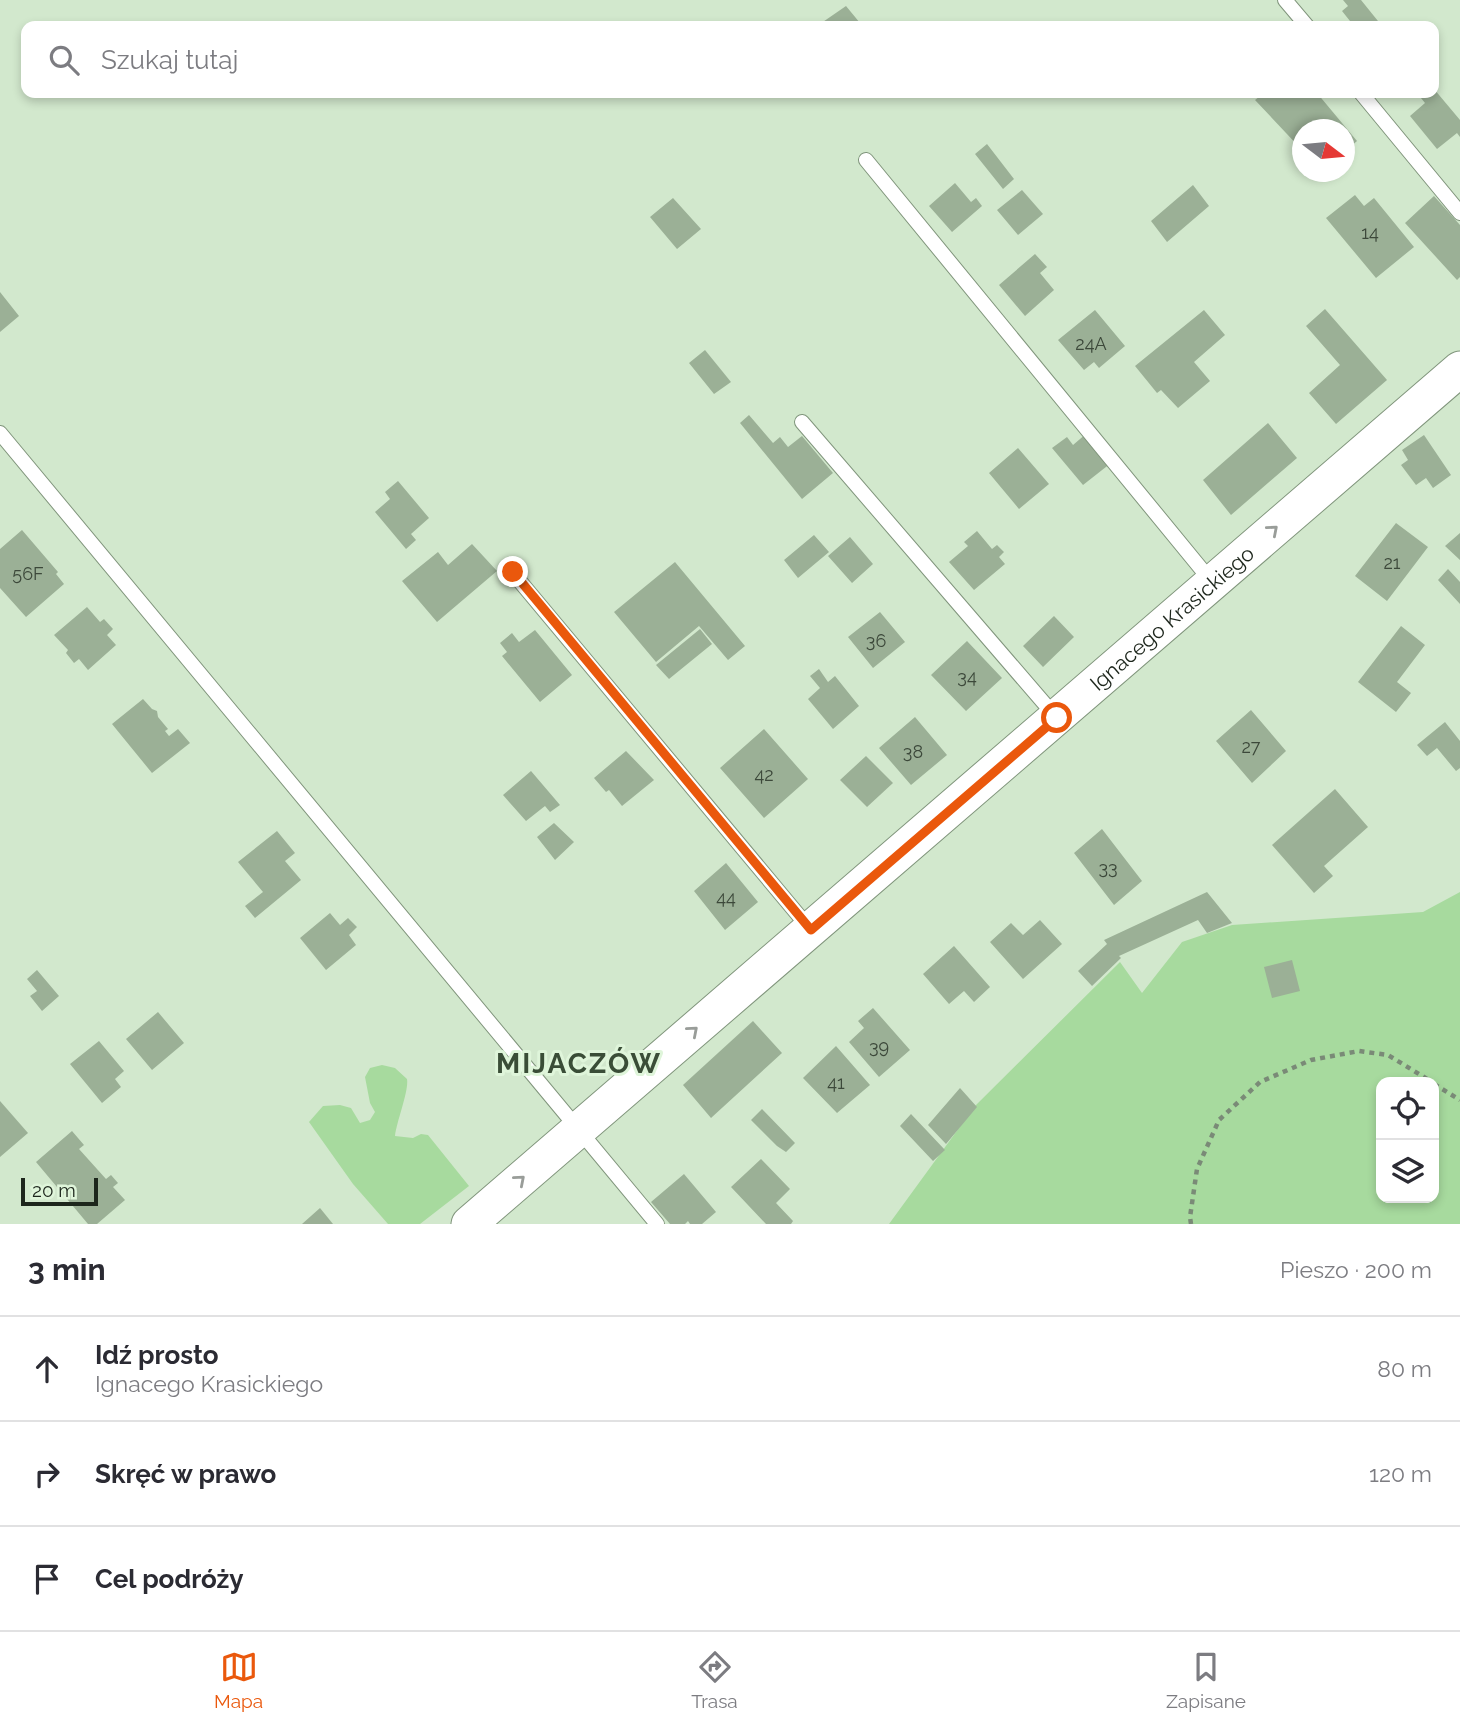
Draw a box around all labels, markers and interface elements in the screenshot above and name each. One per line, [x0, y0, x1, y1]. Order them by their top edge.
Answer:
search box [21, 21, 1439, 98]
icon: search [45, 41, 83, 79]
text: Szukaj tutaj [101, 45, 238, 75]
north arrow [1292, 119, 1355, 182]
house number: 14 [1361, 222, 1379, 243]
house number: 24A [1075, 333, 1107, 354]
one-way arrow [1265, 526, 1278, 538]
street label: Ignacego Krasickiego [1085, 540, 1259, 695]
house number: 21 [1383, 552, 1401, 573]
route end [497, 556, 528, 587]
house number: 56F [12, 563, 44, 584]
house number: 36 [866, 630, 886, 651]
house number: 34 [957, 666, 977, 687]
route start [1041, 702, 1072, 733]
house number: 27 [1241, 736, 1261, 757]
house number: 38 [903, 741, 923, 762]
house number: 42 [754, 764, 774, 785]
house number: 33 [1098, 857, 1118, 878]
house number: 44 [716, 887, 736, 908]
one-way arrow [685, 1027, 698, 1039]
house number: 39 [869, 1036, 889, 1057]
district label: MIJACZÓW [496, 1047, 662, 1080]
house number: 41 [827, 1072, 845, 1093]
map controls [1376, 1077, 1439, 1203]
button: locate [1376, 1077, 1439, 1140]
button: layers [1376, 1140, 1439, 1203]
scale bar [21, 1175, 98, 1207]
one-way arrow [512, 1176, 525, 1188]
text: 20 m [32, 1179, 76, 1201]
text: 3 min [28, 1252, 106, 1287]
text: Pieszo · 200 m [1280, 1256, 1432, 1283]
text: Idź prosto [95, 1340, 219, 1370]
icon: ahead [28, 1350, 66, 1388]
text: 80 m [1377, 1355, 1432, 1382]
text: Ignacego Krasickiego [95, 1370, 323, 1397]
icon: right [28, 1455, 66, 1493]
text: Skręć w prawo [95, 1459, 276, 1489]
text: 120 m [1369, 1460, 1432, 1487]
icon: arrive [28, 1560, 66, 1598]
text: Cel podróży [95, 1564, 244, 1594]
tab: Mapa [214, 1648, 263, 1712]
tab: Trasa [691, 1648, 738, 1712]
tab: Zapisane [1166, 1648, 1246, 1712]

